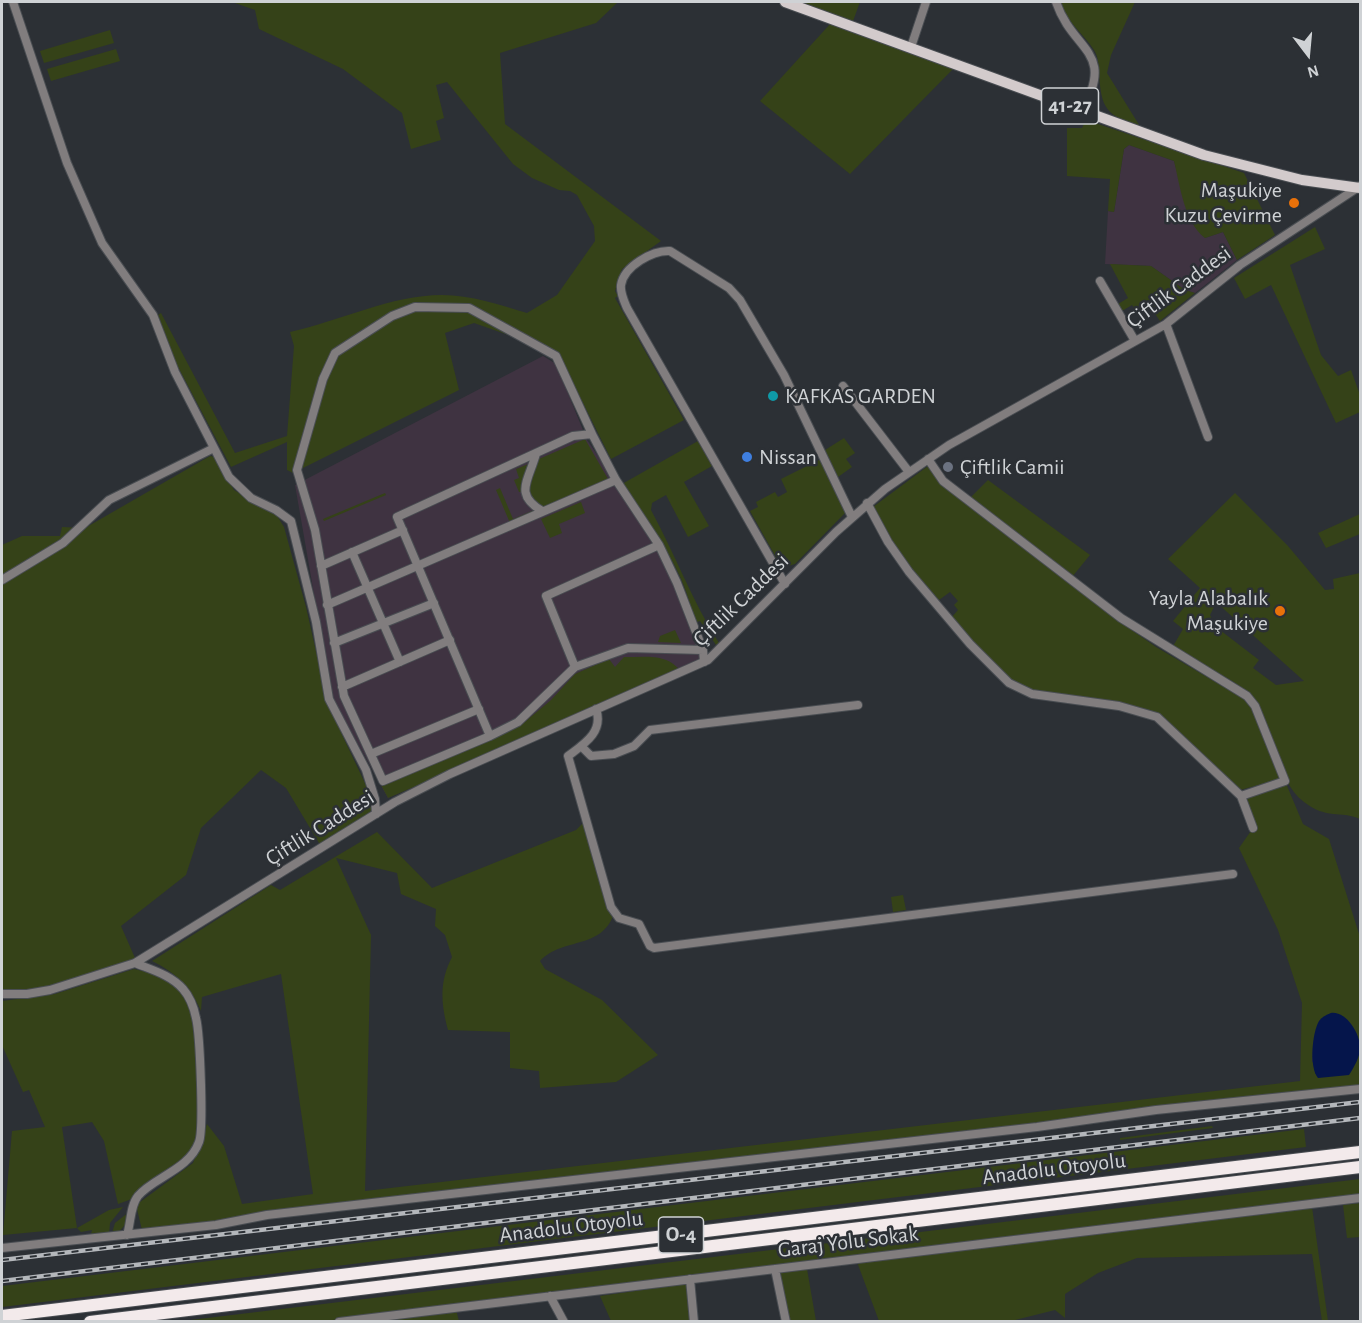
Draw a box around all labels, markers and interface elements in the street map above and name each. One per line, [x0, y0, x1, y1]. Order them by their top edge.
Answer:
north arrow [1278, 24, 1338, 84]
text: N [1305, 62, 1321, 81]
road number: 41-27 [1042, 88, 1098, 124]
place label: Maşukiye Kuzu Çevirme [1165, 177, 1282, 228]
marker: Maşukiye Kuzu Çevirme [1287, 196, 1301, 210]
street label: Çiftlik Caddesi [1121, 240, 1237, 334]
place label: KAFKAS GARDEN [785, 383, 936, 409]
marker: KAFKAS GARDEN [766, 389, 780, 403]
place label: Nissan [759, 444, 817, 470]
marker: Nissan [740, 450, 754, 464]
place label: Çiftlik Camii [960, 454, 1065, 480]
marker: Çiftlik Camii [941, 460, 955, 474]
street label: Çiftlik Caddesi [688, 548, 794, 652]
place label: Yayla Alabalık Maşukiye [1149, 585, 1268, 636]
marker: Yayla Alabalık Maşukiye [1273, 604, 1287, 618]
street label: Çiftlik Caddesi [261, 784, 379, 872]
street label: Anadolu Otoyolu [981, 1147, 1127, 1191]
street label: Anadolu Otoyolu [498, 1205, 644, 1249]
road number: O-4 [658, 1217, 704, 1253]
street label: Garaj Yolu Sokak [776, 1220, 920, 1264]

